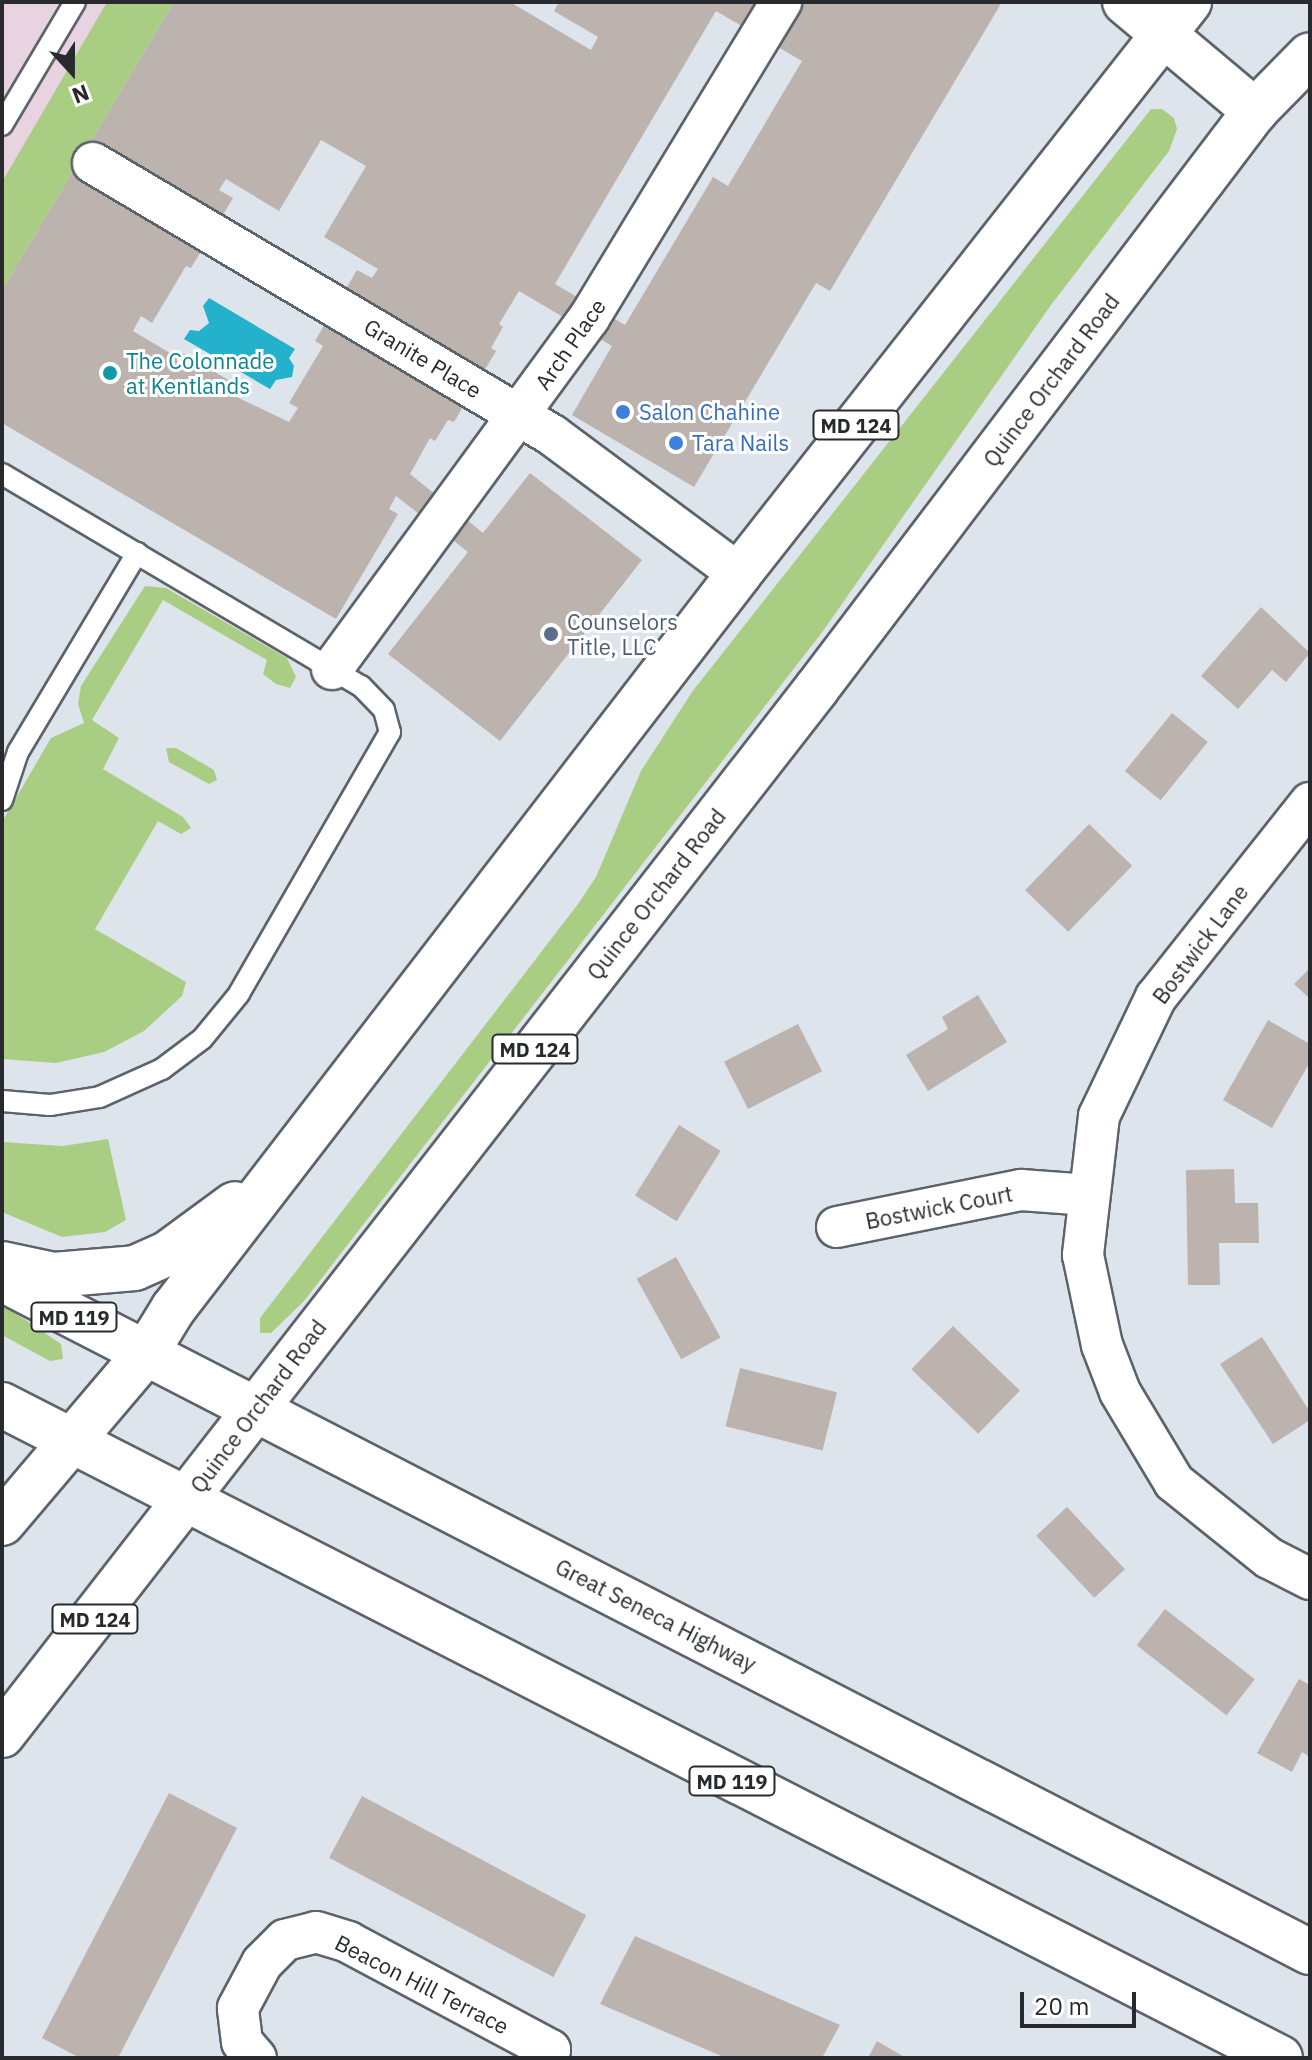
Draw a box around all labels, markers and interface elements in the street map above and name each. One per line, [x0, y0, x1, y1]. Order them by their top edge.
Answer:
north arrow [32, 32, 112, 112]
text: N [68, 78, 93, 111]
street label: Quince Orchard Road [977, 288, 1125, 472]
street label: Arch Place [529, 293, 611, 395]
street label: Granite Place [360, 313, 486, 403]
place label: The Colonnade at Kentlands [126, 347, 274, 398]
marker: The Colonnade at Kentlands [101, 364, 119, 382]
place label: Salon Chahine [639, 399, 780, 425]
marker: Salon Chahine [614, 403, 632, 421]
road number: MD 124 [812, 409, 900, 441]
place label: Tara Nails [692, 430, 789, 456]
marker: Tara Nails [667, 434, 685, 452]
place label: Counselors Title, LLC [567, 608, 678, 660]
marker: Counselors Title, LLC [542, 625, 560, 643]
street label: Quince Orchard Road [581, 803, 731, 985]
street label: Bostwick Lane [1147, 879, 1253, 1009]
road number: MD 124 [491, 1033, 579, 1065]
street label: Bostwick Court [863, 1180, 1015, 1234]
road number: MD 119 [30, 1301, 118, 1333]
street label: Quince Orchard Road [184, 1314, 332, 1498]
street label: Great Seneca Highway [551, 1553, 761, 1677]
road number: MD 124 [51, 1603, 139, 1635]
road number: MD 119 [688, 1765, 776, 1797]
street label: Beacon Hill Terrace [331, 1929, 513, 2039]
scale bar [1024, 1976, 1140, 2026]
text: 20 m [1034, 1990, 1089, 2022]

